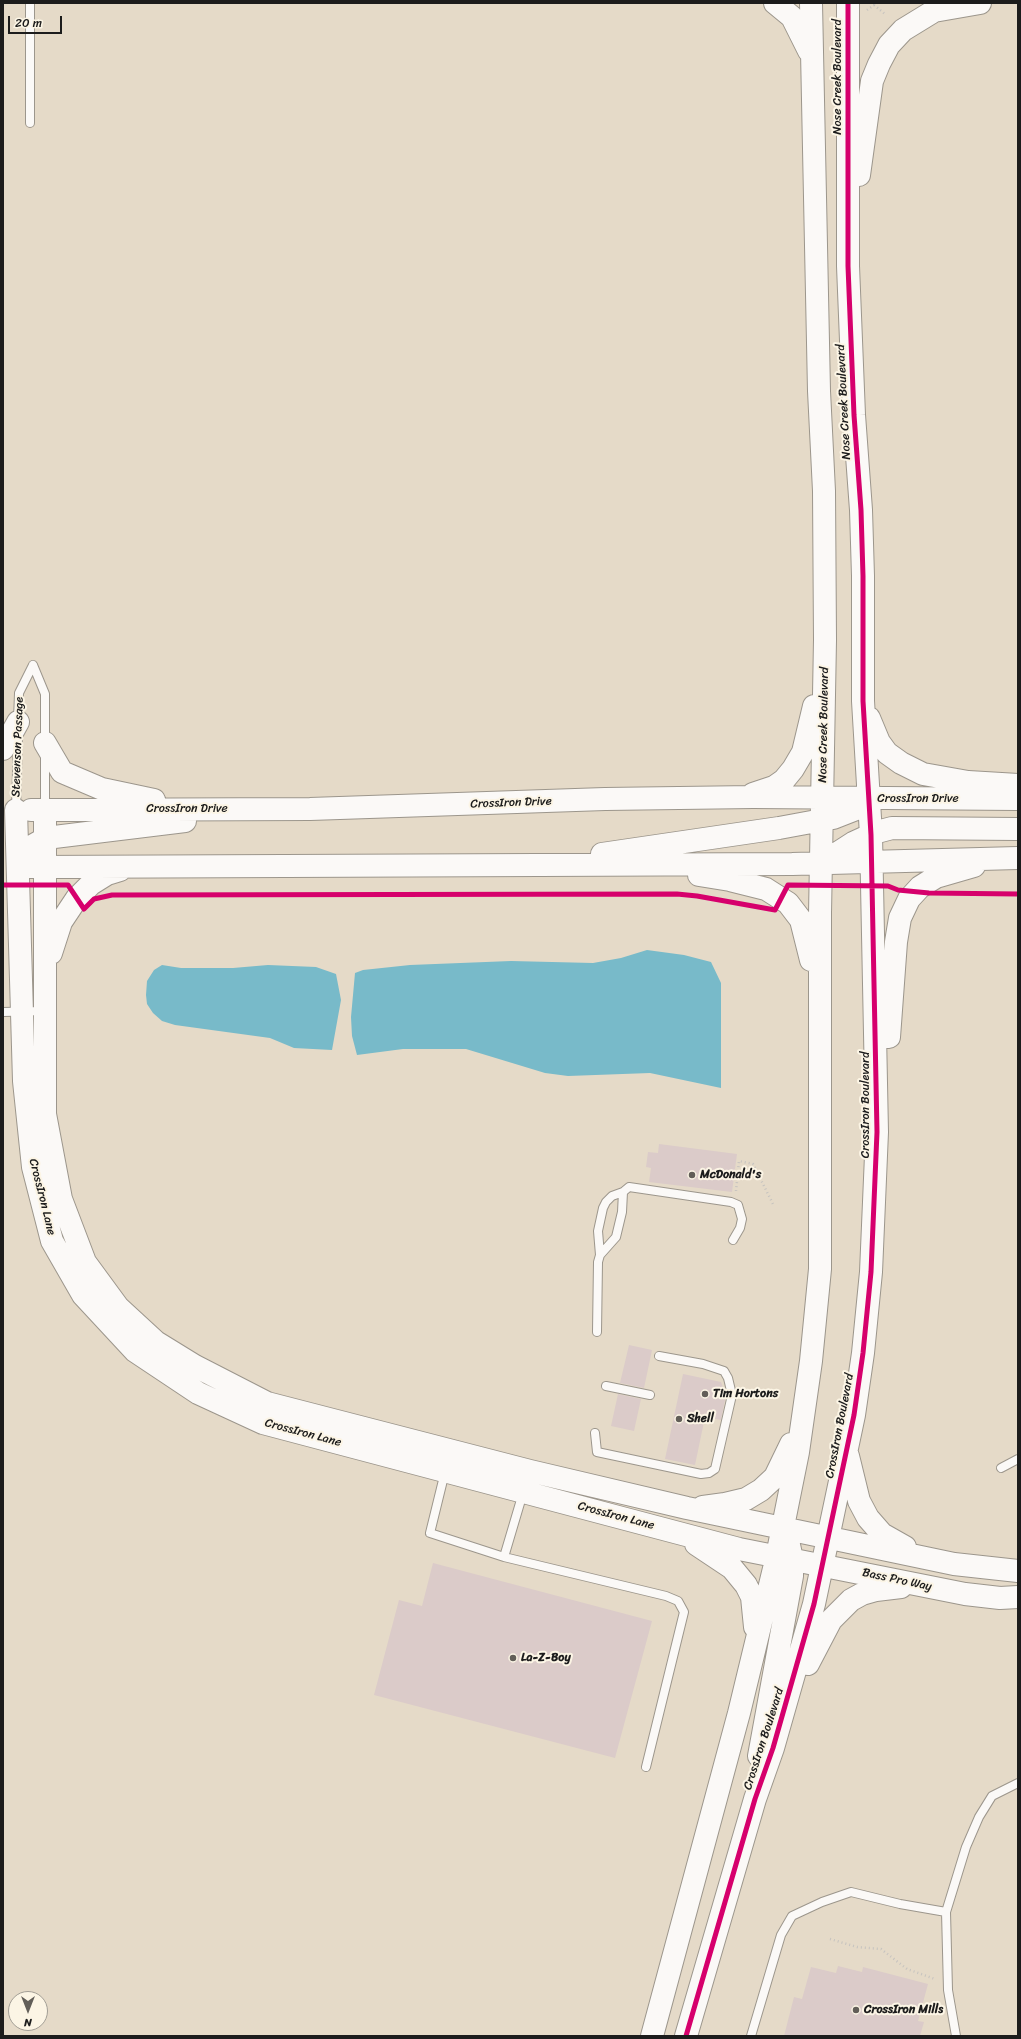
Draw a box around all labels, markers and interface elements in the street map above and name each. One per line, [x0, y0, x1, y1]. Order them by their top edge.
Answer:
scale bar [10, 8, 64, 34]
text: 20 m [15, 12, 42, 34]
street label: Nose Creek Boulevard [831, 19, 845, 135]
street label: Nose Creek Boulevard [834, 344, 854, 460]
street label: Nose Creek Boulevard [816, 667, 832, 783]
street label: Stevenson Passage [9, 697, 27, 797]
street label: CrossIron Drive [877, 792, 959, 806]
street label: CrossIron Drive [470, 794, 552, 812]
street label: CrossIron Drive [146, 802, 228, 816]
street label: CrossIron Boulevard [859, 1052, 873, 1158]
street label: CrossIron Lane [26, 1157, 58, 1237]
place label: McDonald's [700, 1168, 761, 1182]
marker: McDonald's [687, 1170, 697, 1180]
street label: CrossIron Boulevard [823, 1372, 857, 1480]
place label: Tim Hortons [713, 1387, 778, 1401]
marker: Tim Hortons [700, 1389, 710, 1399]
place label: Shell [687, 1412, 714, 1426]
marker: Shell [674, 1414, 684, 1424]
street label: CrossIron Lane [263, 1416, 343, 1450]
street label: CrossIron Lane [576, 1499, 656, 1533]
street label: Bass Pro Way [861, 1566, 933, 1594]
place label: La-Z-Boy [521, 1651, 571, 1665]
marker: La-Z-Boy [508, 1653, 518, 1663]
street label: CrossIron Boulevard [741, 1686, 787, 1792]
north arrow [8, 1991, 48, 2031]
place label: CrossIron Mills [864, 2003, 943, 2017]
marker: CrossIron Mills [851, 2005, 861, 2015]
text: N [24, 2013, 32, 2032]

